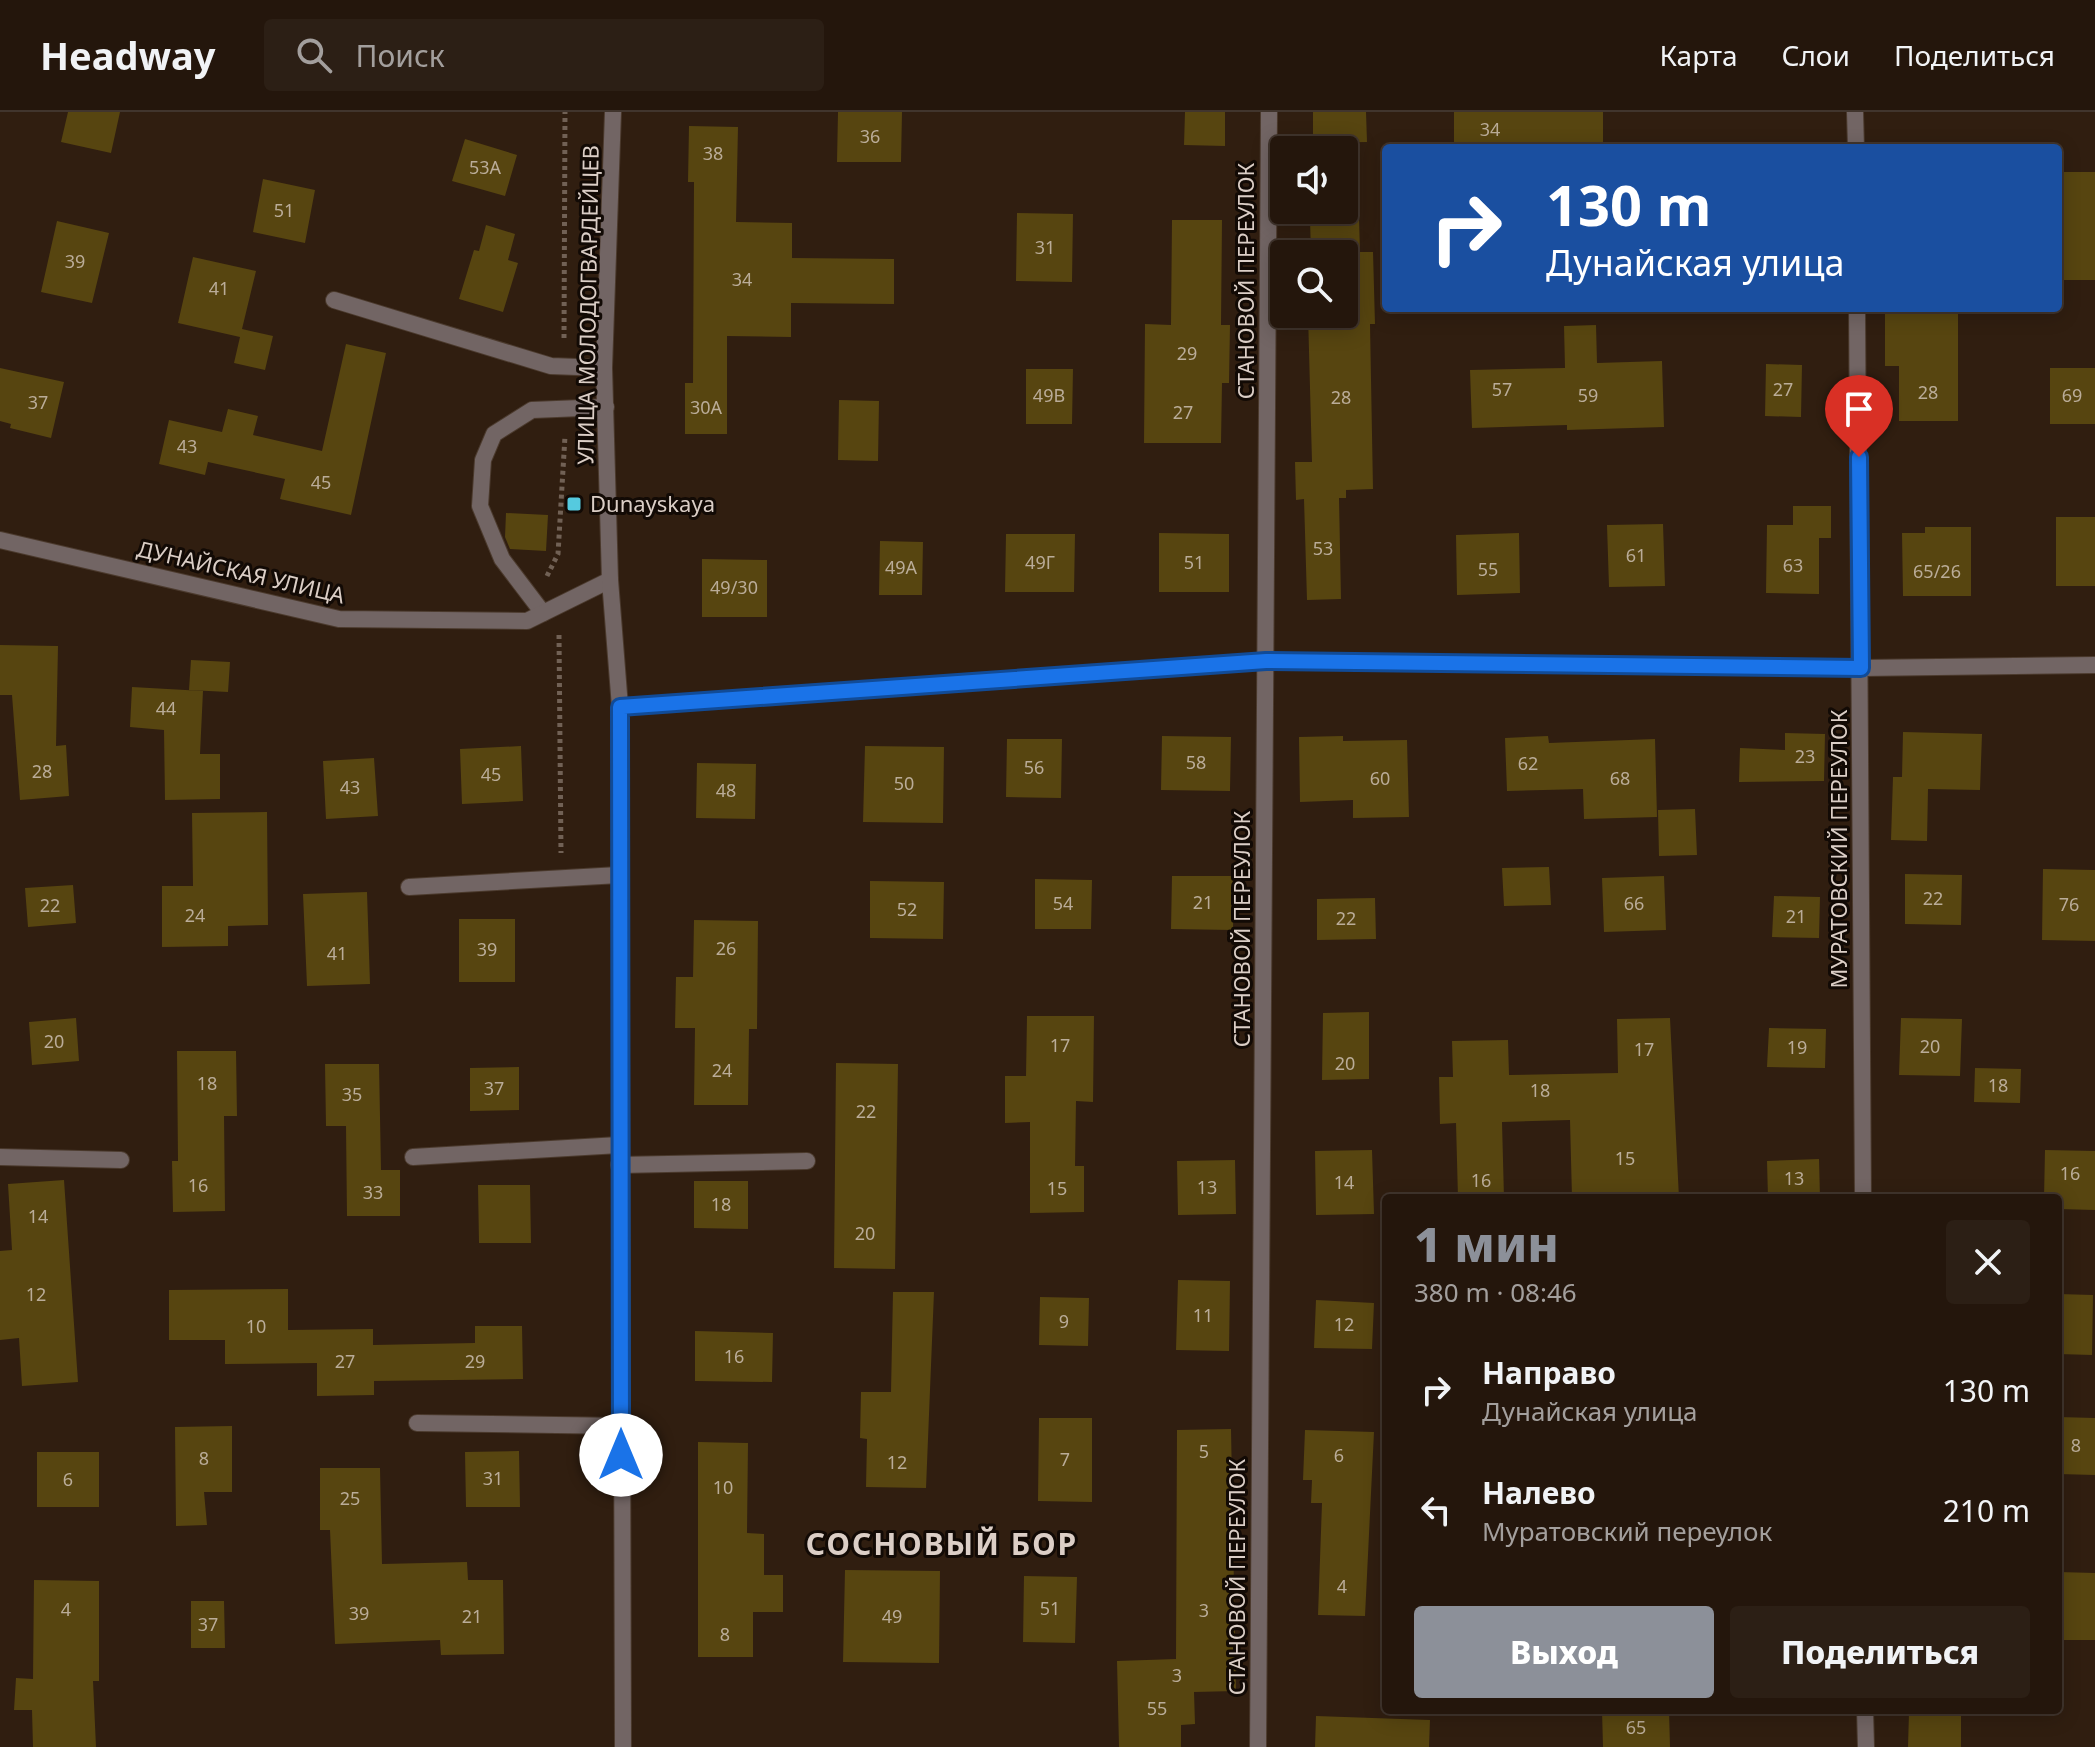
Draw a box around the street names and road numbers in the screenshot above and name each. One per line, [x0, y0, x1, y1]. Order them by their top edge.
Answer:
street label: УЛИЦА МОЛОДОГВАРДЕЙЦЕВ [569, 145, 605, 465]
street label: СТАНОВОЙ ПЕРЕУЛОК [1230, 162, 1260, 399]
street label: ДУНАЙСКАЯ УЛИЦА [135, 533, 349, 610]
street label: МУРАТОВСКИЙ ПЕРЕУЛОК [1823, 709, 1853, 989]
street label: СТАНОВОЙ ПЕРЕУЛОК [1226, 810, 1256, 1047]
street label: СТАНОВОЙ ПЕРЕУЛОК [1221, 1458, 1251, 1695]

